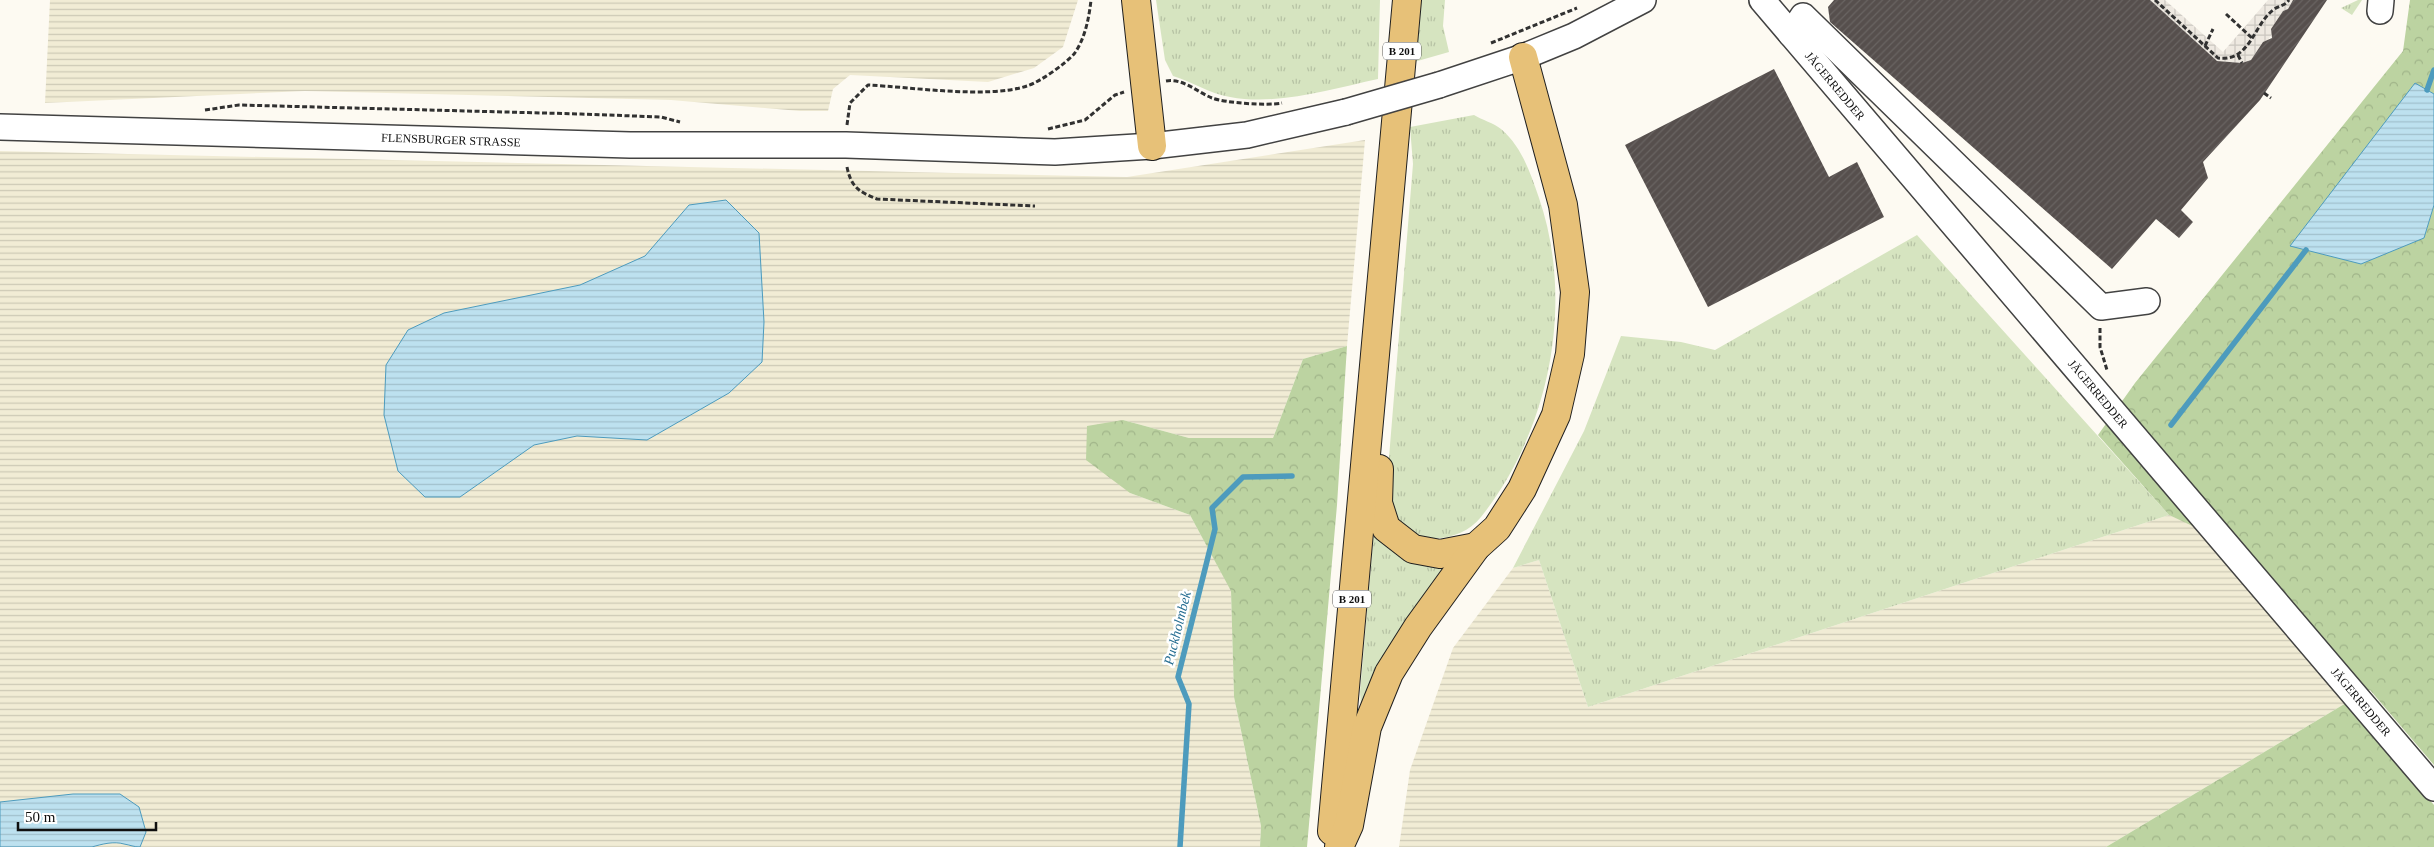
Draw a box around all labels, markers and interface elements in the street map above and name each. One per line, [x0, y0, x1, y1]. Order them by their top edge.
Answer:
road number: B 201 [1383, 42, 1421, 59]
street label: JÄGERREDDER [1802, 49, 1868, 123]
street label: FLENSBURGER STRASSE [381, 131, 521, 149]
street label: JÄGERREDDER [2065, 357, 2131, 431]
water label: Puckholmbek [1161, 589, 1194, 667]
road number: B 201 [1333, 590, 1371, 608]
street label: JÄGERREDDER [2328, 665, 2394, 739]
scale bar [18, 800, 155, 832]
text: 50 m [25, 809, 56, 825]

